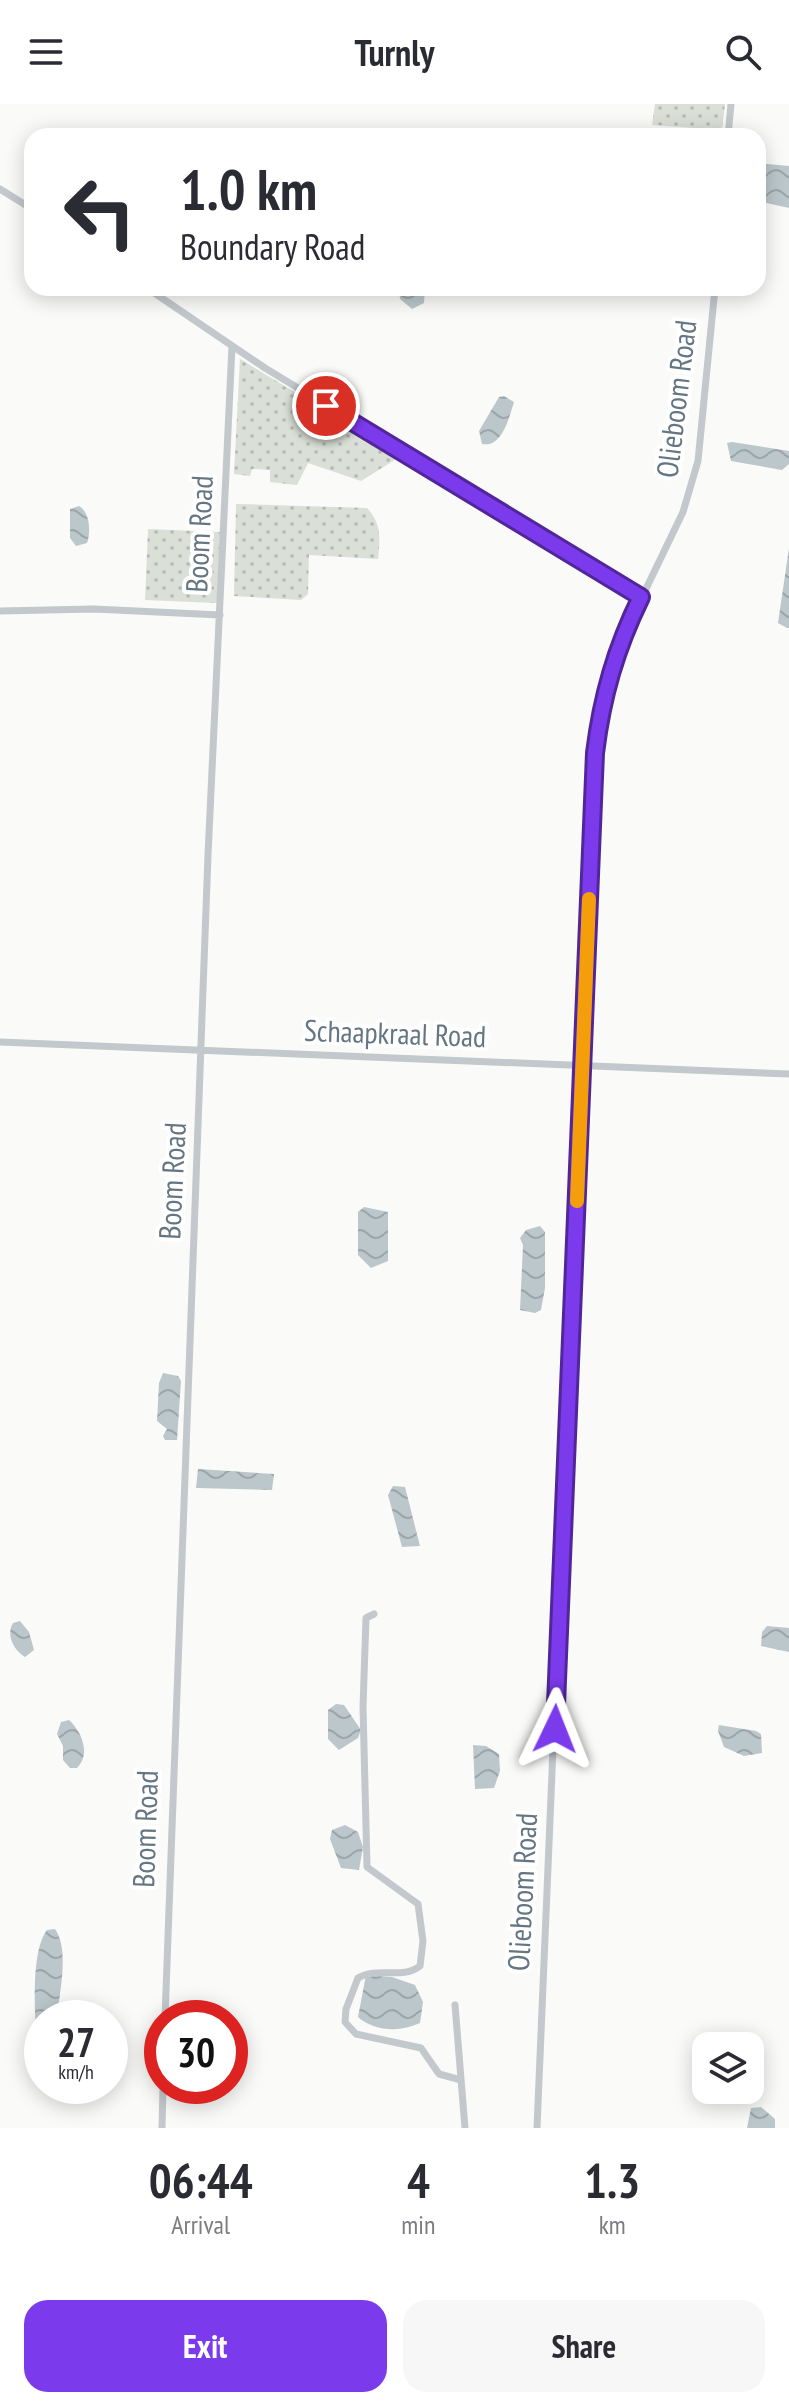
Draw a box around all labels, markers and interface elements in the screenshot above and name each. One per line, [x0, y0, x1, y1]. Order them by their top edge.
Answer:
text: Turnly [355, 29, 434, 76]
icon: menu [24, 30, 68, 74]
icon: search [721, 30, 765, 74]
text: 1.0 km [180, 153, 317, 225]
icon: left [48, 160, 152, 264]
text: Boundary Road [180, 223, 365, 270]
street label: Olieboom Road [647, 318, 705, 480]
pin [292, 372, 360, 440]
icon: arrive [304, 384, 348, 428]
street label: Boom Road [176, 474, 221, 593]
street label: Schaapkraal Road [303, 1010, 487, 1055]
street label: Boom Road [149, 1121, 194, 1240]
position arrow [513, 1687, 597, 1771]
street label: Boom Road [123, 1770, 166, 1888]
street label: Olieboom Road [498, 1812, 545, 1972]
speed limit sign: 30 [144, 2000, 248, 2104]
text: 27 [57, 2016, 95, 2068]
map controls [692, 2032, 764, 2104]
button: layers [692, 2032, 764, 2104]
text: km/h [58, 2059, 94, 2085]
text: 06:44 [149, 2149, 253, 2211]
text: 4 [407, 2149, 430, 2211]
text: 1.3 [584, 2149, 640, 2211]
text: Arrival [171, 2208, 230, 2241]
text: min [401, 2208, 435, 2241]
text: km [599, 2208, 626, 2241]
button: Exit [24, 2300, 387, 2392]
button: Share [403, 2300, 765, 2392]

